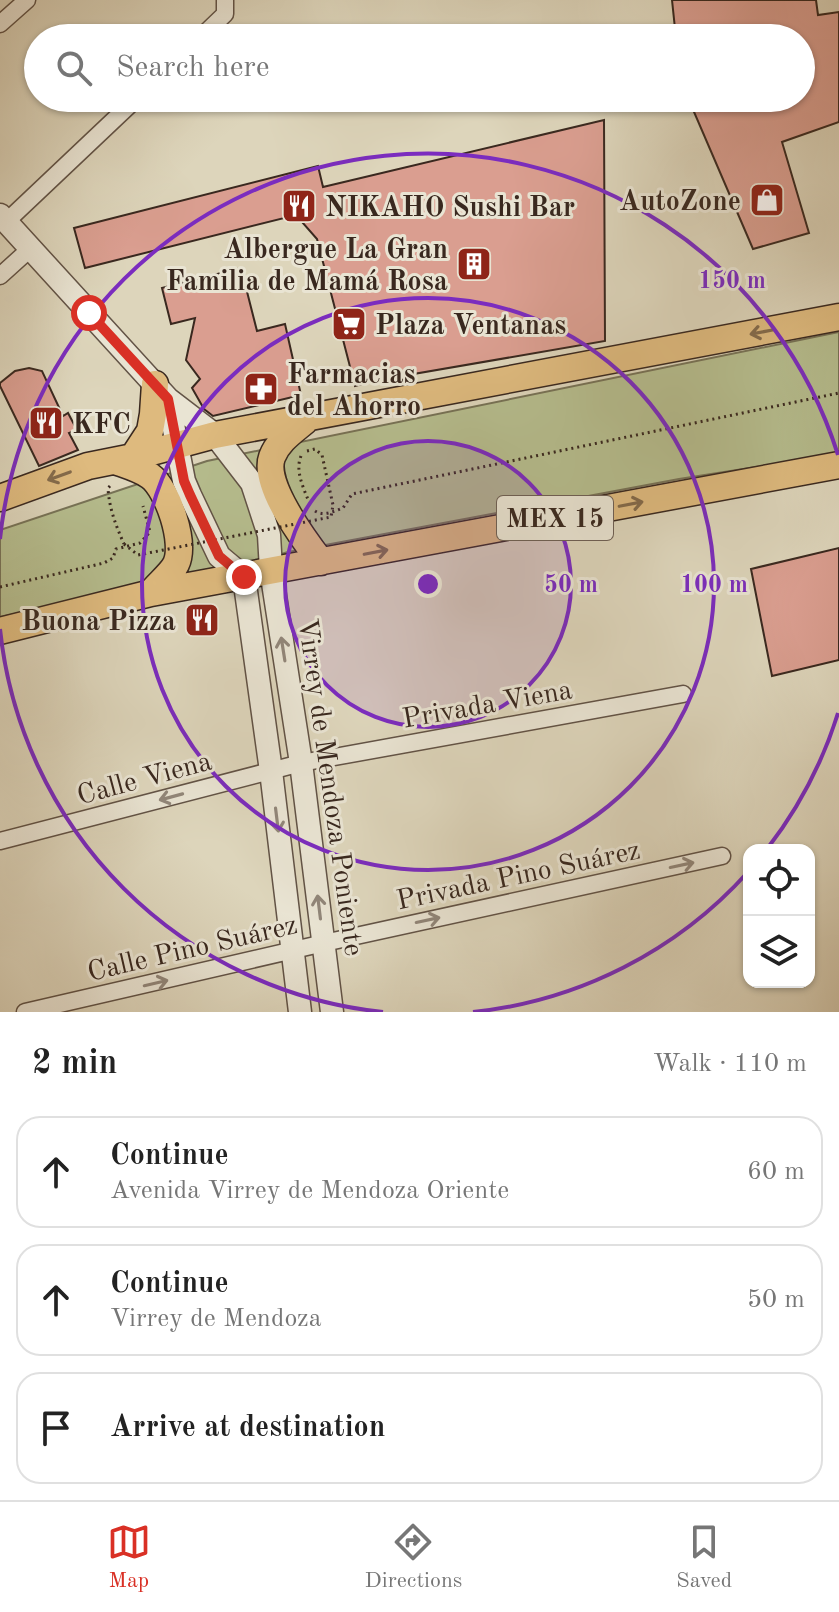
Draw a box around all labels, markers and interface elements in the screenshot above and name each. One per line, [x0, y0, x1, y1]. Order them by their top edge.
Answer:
search box [24, 24, 815, 112]
icon: search [52, 46, 96, 90]
text: Search here [116, 53, 270, 83]
shop icon: AutoZone [748, 181, 786, 219]
restaurant icon: NIKAHO Sushi Bar [280, 187, 318, 225]
place label: AutoZone [619, 189, 741, 217]
place label: NIKAHO Sushi Bar [325, 195, 575, 223]
place label: Albergue La Gran Familia de Mamá Rosa [166, 237, 448, 297]
building icon: Albergue La Gran Familia de Mamá Rosa [455, 245, 493, 283]
text: 150 m [698, 269, 766, 294]
route start [71, 295, 107, 331]
supermarket icon: Plaza Ventanas [330, 305, 368, 343]
place label: Plaza Ventanas [375, 313, 566, 341]
one-way arrow [750, 325, 776, 340]
place label: Farmacias del Ahorro [287, 362, 421, 422]
pharmacy icon: Farmacias del Ahorro [242, 370, 280, 408]
restaurant icon: KFC [27, 404, 65, 442]
place label: KFC [72, 412, 131, 440]
one-way arrow [47, 470, 72, 485]
one-way arrow [618, 495, 643, 510]
road number: MEX 15 [497, 496, 613, 540]
one-way arrow [362, 543, 388, 558]
route end [226, 559, 262, 595]
centre of rings [414, 570, 442, 598]
text: 50 m [544, 573, 598, 598]
text: 100 m [680, 574, 748, 598]
restaurant icon: Buona Pizza [183, 601, 221, 639]
place label: Buona Pizza [21, 609, 176, 637]
street label: Virrey de Mendoza Poniente [291, 617, 367, 958]
one-way arrow [275, 637, 290, 662]
street label: Privada Viena [400, 677, 575, 735]
street label: Calle Viena [74, 748, 215, 811]
one-way arrow [159, 790, 185, 805]
one-way arrow [270, 807, 285, 832]
street label: Privada Pino Suárez [394, 837, 643, 916]
map controls [743, 844, 815, 988]
button: locate [743, 844, 815, 916]
one-way arrow [668, 857, 694, 872]
one-way arrow [312, 894, 327, 921]
street label: Calle Pino Suárez [85, 912, 300, 988]
one-way arrow [414, 912, 440, 927]
button: layers [743, 916, 815, 988]
one-way arrow [142, 975, 168, 990]
text: 2 min [32, 1047, 117, 1081]
text: Walk · 110 m [653, 1051, 807, 1077]
text: Continue [110, 1141, 229, 1171]
icon: ahead [34, 1150, 78, 1194]
text: 60 m [747, 1159, 805, 1185]
text: Avenida Virrey de Mendoza Oriente [110, 1178, 509, 1204]
text: Continue [110, 1269, 229, 1299]
icon: ahead [34, 1278, 78, 1322]
text: 50 m [747, 1287, 805, 1313]
text: Virrey de Mendoza [110, 1306, 322, 1332]
icon: arrive [34, 1406, 78, 1450]
text: Arrive at destination [110, 1413, 385, 1443]
tab: Map [107, 1520, 151, 1595]
tab: Directions [365, 1520, 462, 1595]
tab: Saved [676, 1520, 732, 1595]

